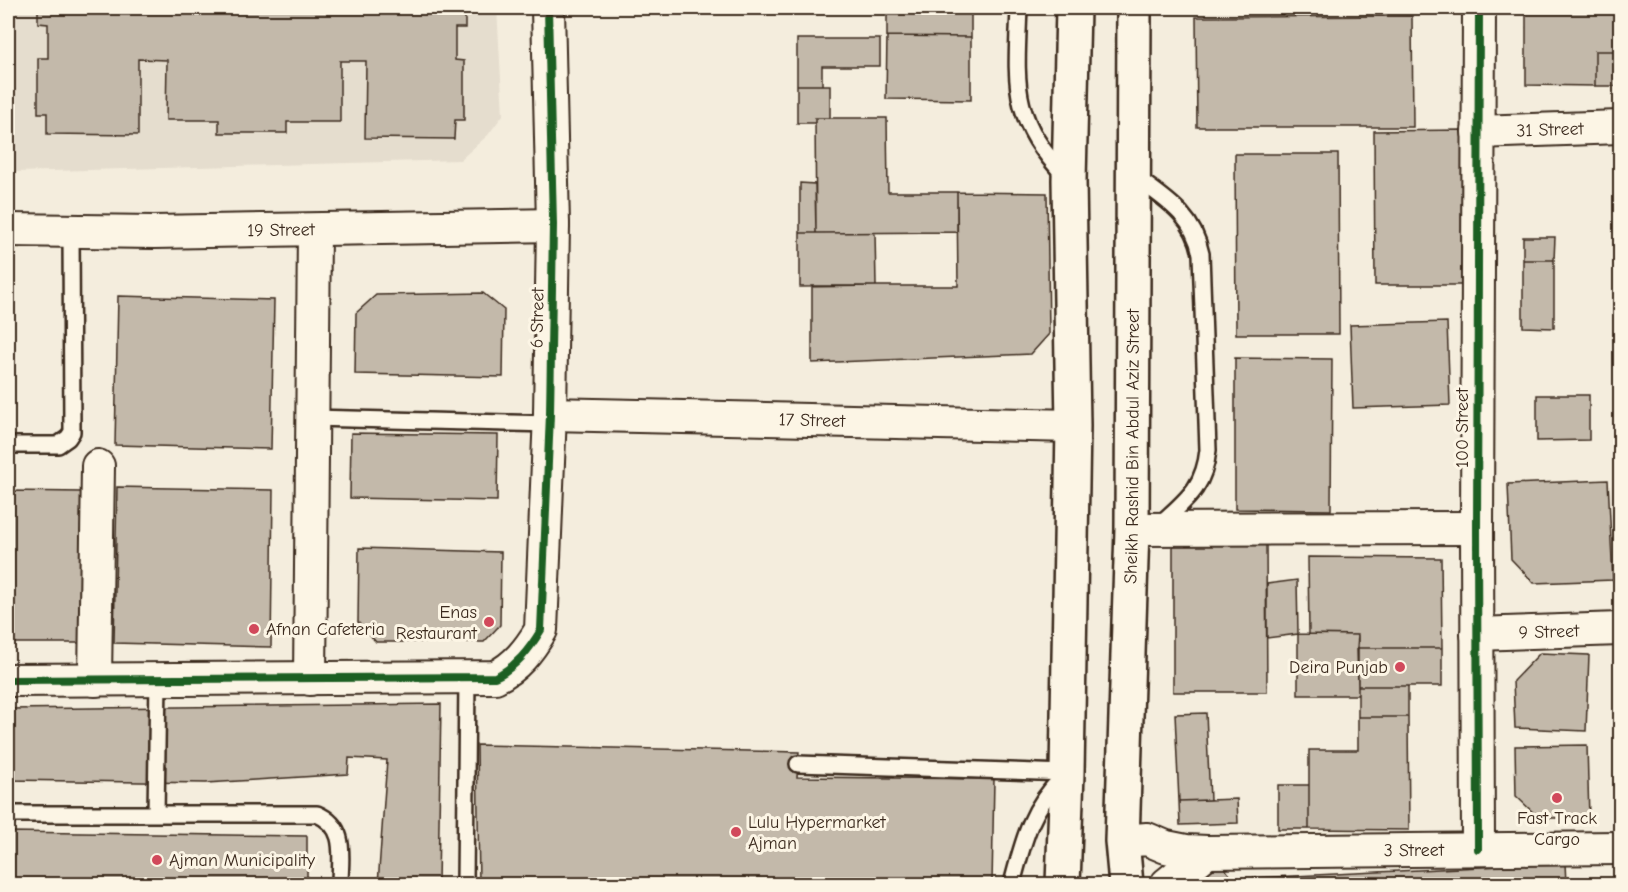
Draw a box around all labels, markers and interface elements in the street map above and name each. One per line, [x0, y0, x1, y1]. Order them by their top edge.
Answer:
street label: 31 Street [1516, 118, 1585, 142]
street label: 19 Street [247, 219, 316, 241]
street label: 6 Street [526, 287, 549, 349]
street label: Sheikh Rashid Bin Abdul Aziz Street [1120, 308, 1144, 584]
street label: 100 Street [1452, 387, 1473, 468]
street label: 17 Street [778, 409, 846, 432]
place label: Enas Restaurant [396, 602, 478, 644]
marker: Enas Restaurant [482, 615, 496, 629]
place label: Afnan Cafeteria [266, 619, 385, 640]
street label: 9 Street [1518, 620, 1581, 644]
marker: Afnan Cafeteria [247, 622, 261, 636]
place label: Deira Punjab [1289, 657, 1388, 678]
marker: Deira Punjab [1393, 660, 1407, 674]
marker: Fast Track Cargo [1550, 791, 1564, 805]
place label: Fast Track Cargo [1517, 808, 1597, 850]
place label: Lulu Hypermarket Ajman [748, 812, 887, 854]
marker: Lulu Hypermarket Ajman [729, 825, 743, 839]
street label: 3 Street [1384, 840, 1445, 861]
place label: Ajman Municipality [169, 850, 316, 871]
marker: Ajman Municipality [150, 853, 164, 867]

